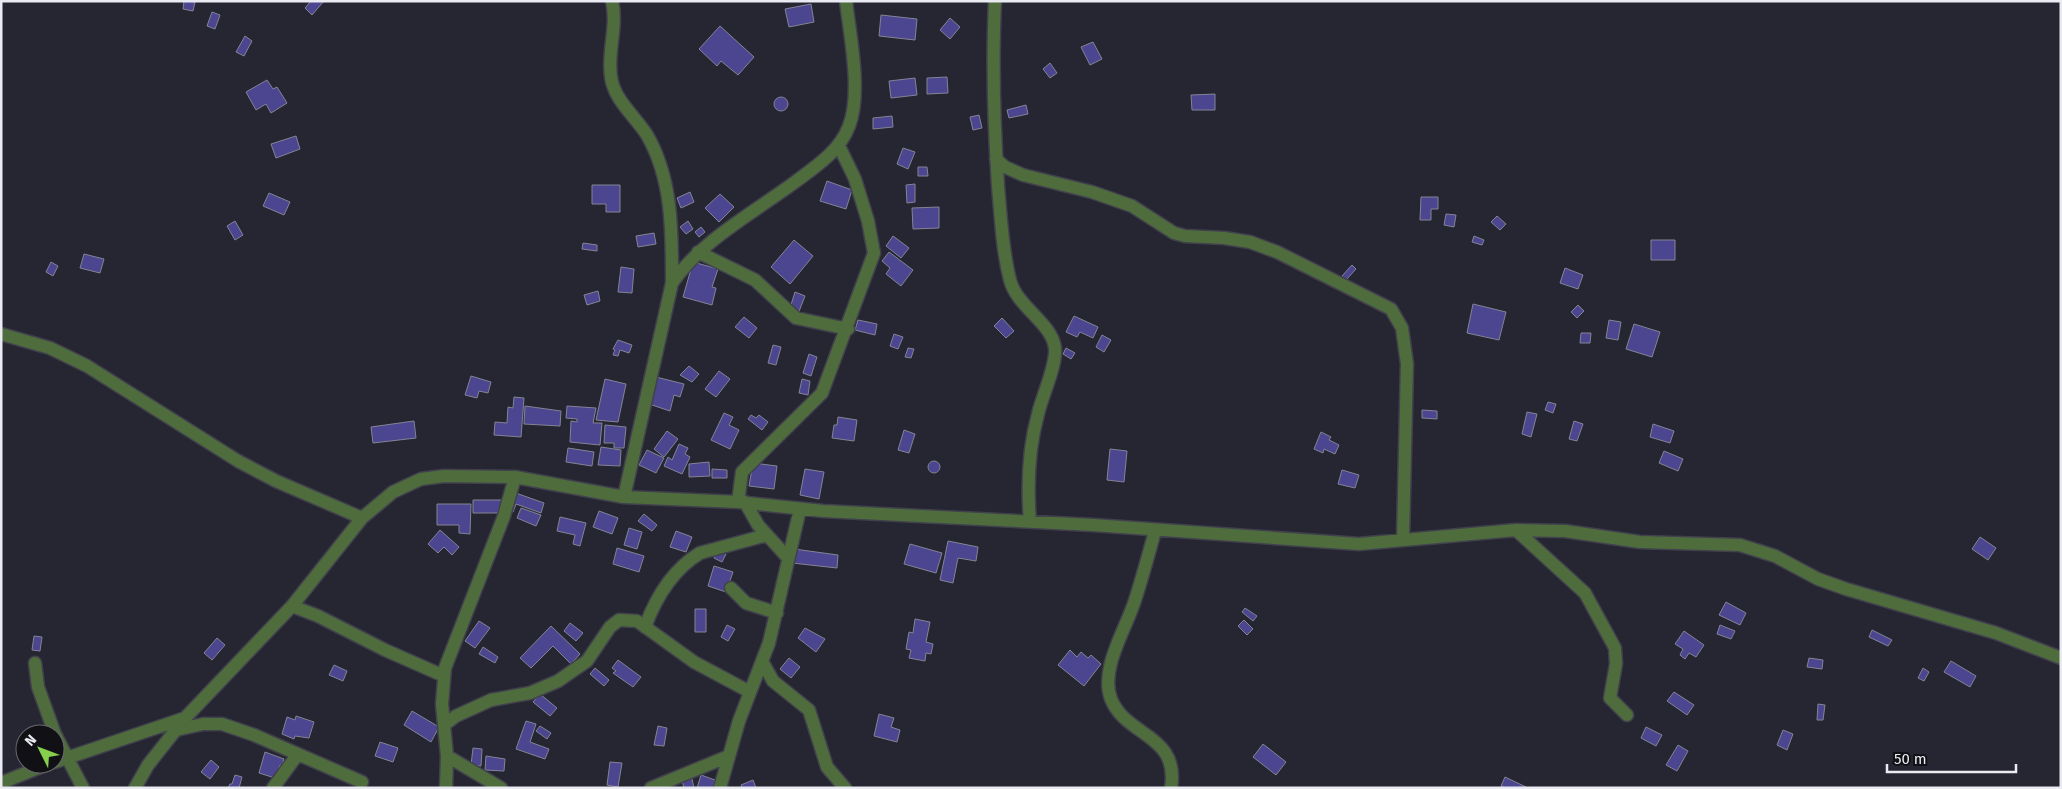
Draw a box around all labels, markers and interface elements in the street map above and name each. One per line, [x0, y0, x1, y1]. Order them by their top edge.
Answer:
north arrow [15, 724, 65, 774]
text: N [21, 731, 40, 750]
scale bar [1887, 742, 2016, 774]
text: 50 m [1894, 750, 1927, 768]

